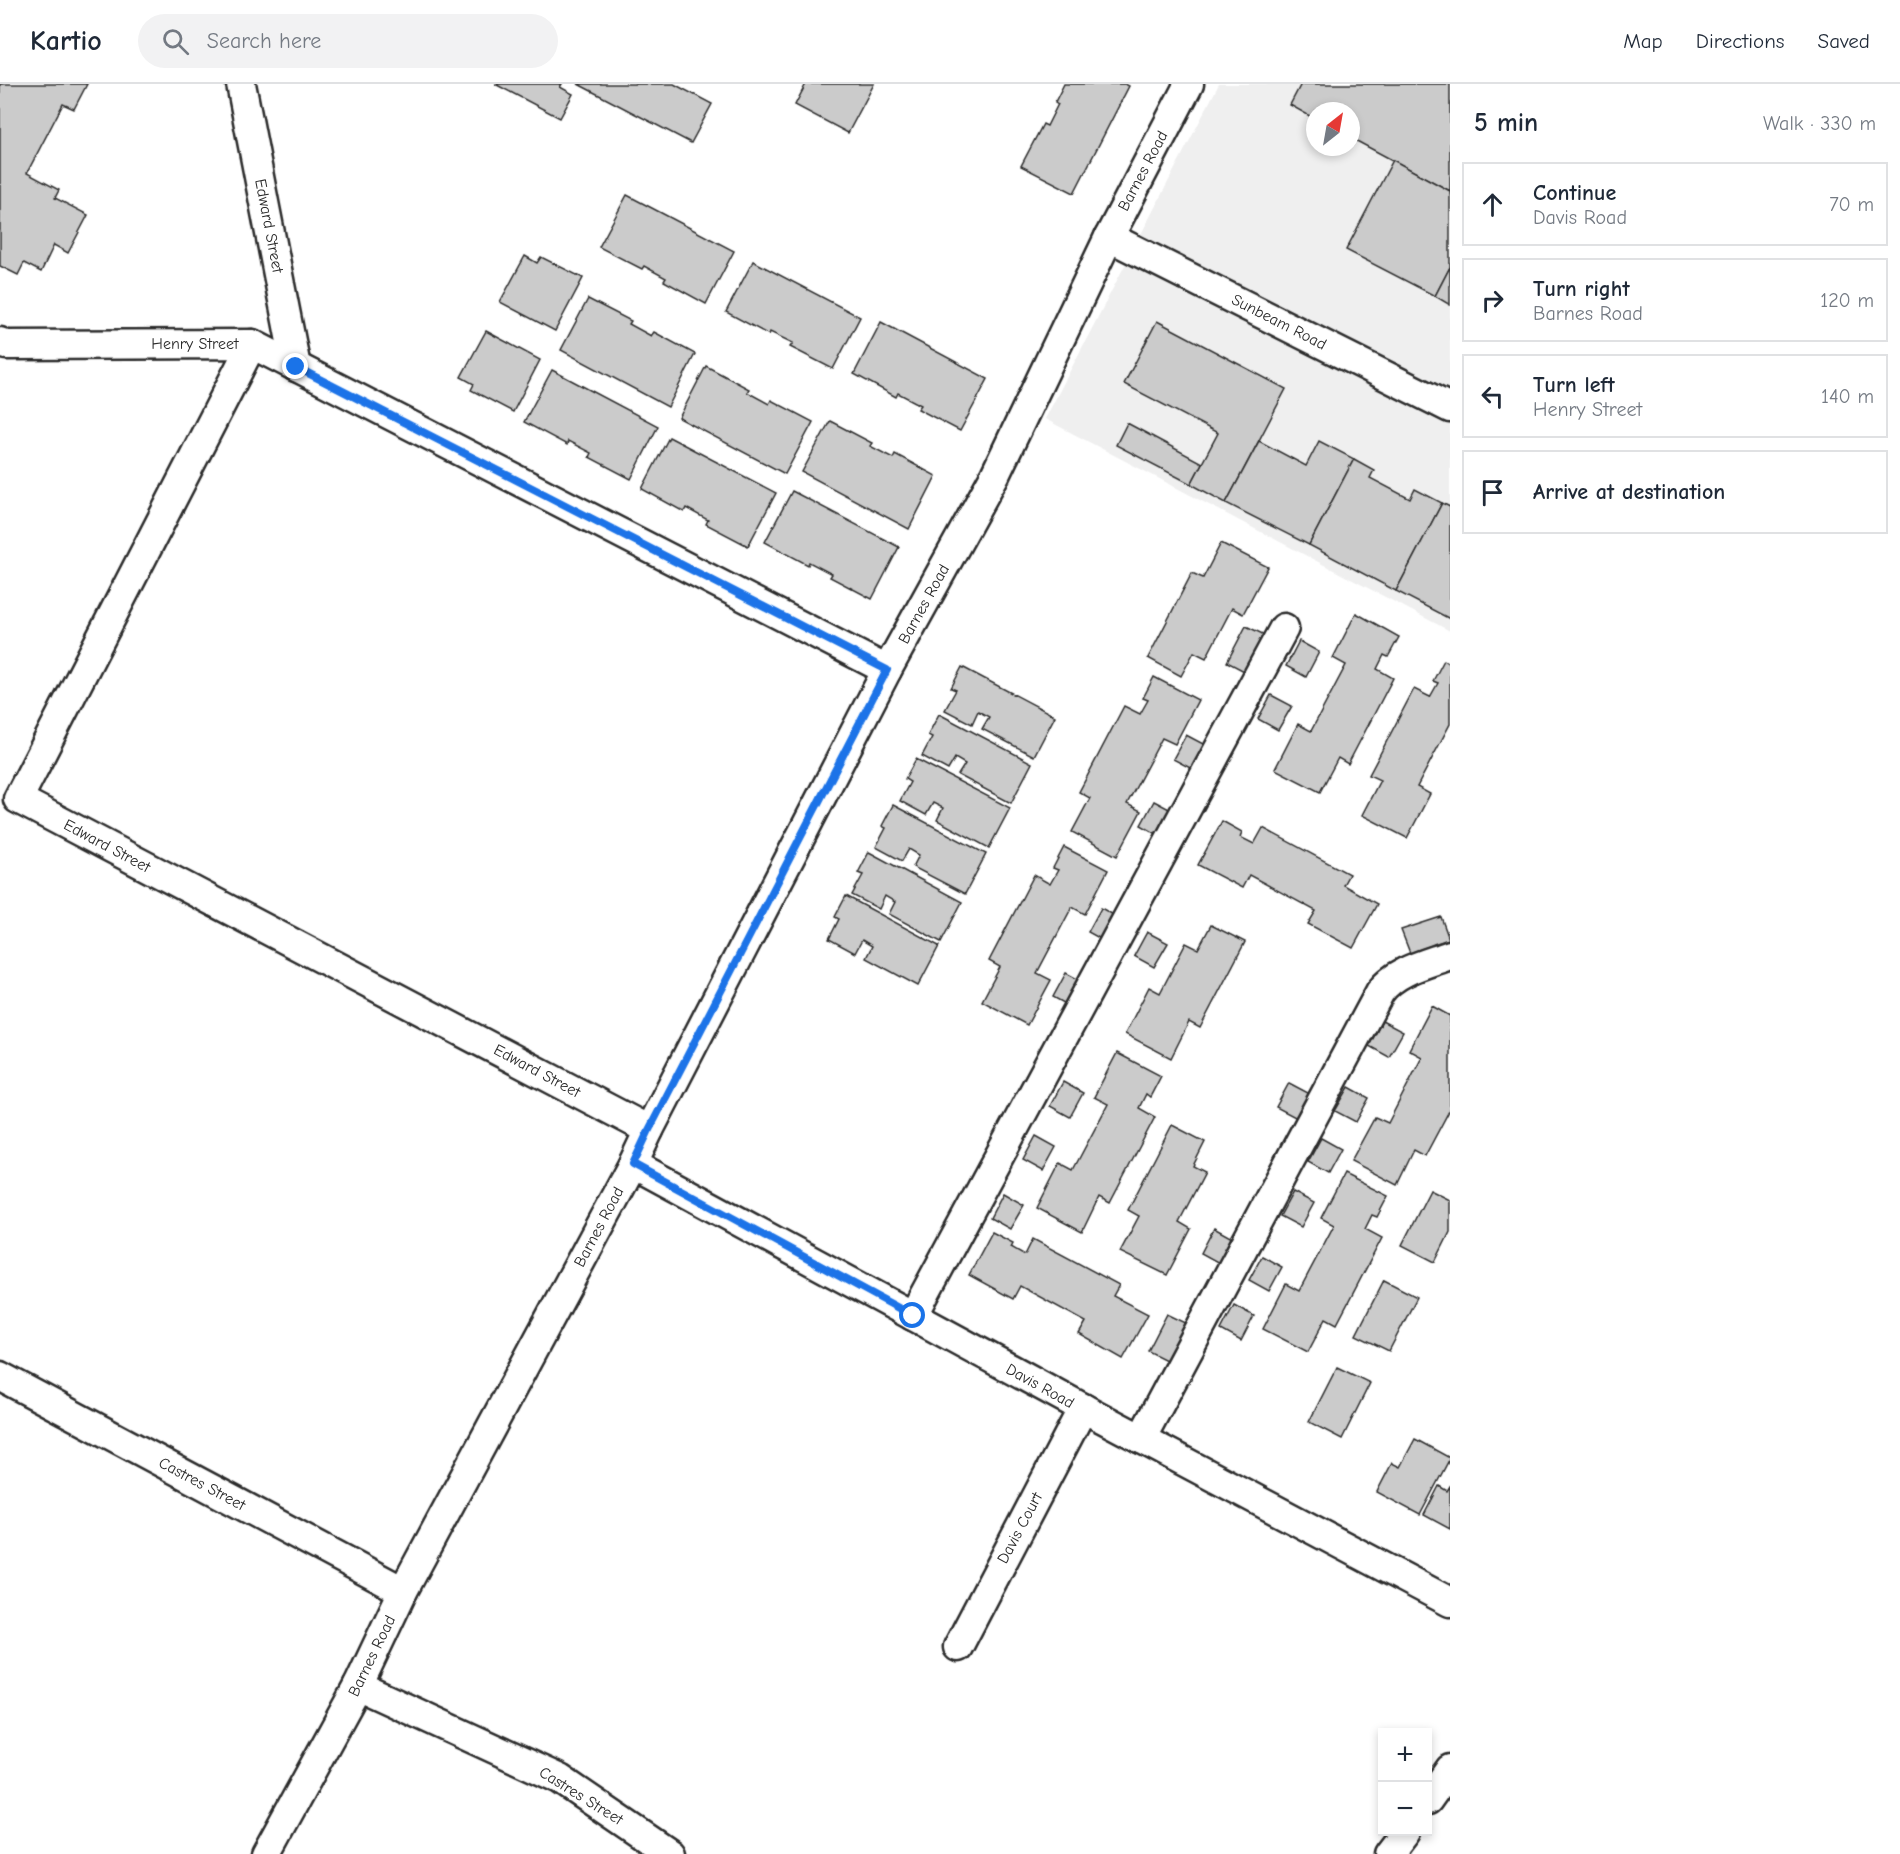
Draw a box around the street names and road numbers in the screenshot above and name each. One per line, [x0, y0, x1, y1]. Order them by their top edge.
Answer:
street label: Barnes Road [1114, 128, 1172, 214]
street label: Edward Street [251, 177, 287, 275]
street label: Sunbeam Road [1229, 290, 1329, 354]
street label: Henry Street [151, 335, 239, 353]
street label: Barnes Road [895, 561, 953, 647]
street label: Edward Street [61, 816, 154, 877]
street label: Edward Street [491, 1041, 584, 1102]
street label: Barnes Road [570, 1184, 628, 1270]
street label: Davis Road [1003, 1360, 1077, 1412]
street label: Castres Street [156, 1454, 249, 1515]
street label: Davis Court [994, 1489, 1046, 1567]
street label: Barnes Road [345, 1613, 399, 1699]
street label: Castres Street [536, 1763, 627, 1829]

